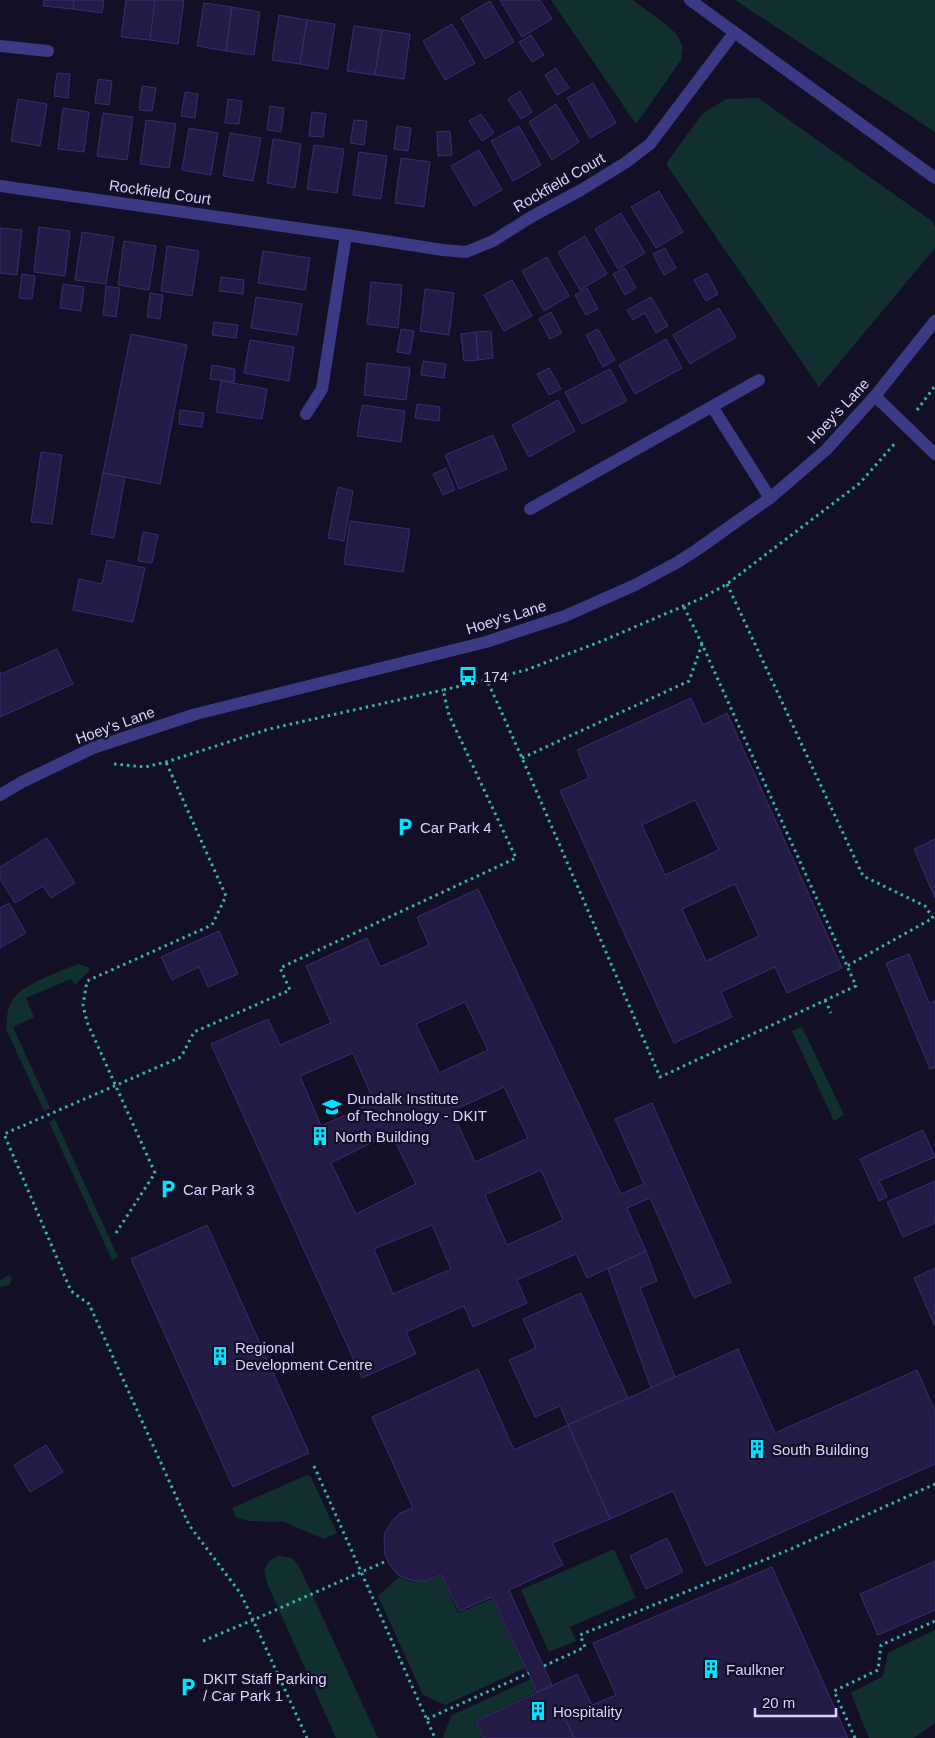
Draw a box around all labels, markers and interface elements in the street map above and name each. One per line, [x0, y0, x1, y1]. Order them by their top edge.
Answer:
street label: Rockfield Court [510, 149, 608, 215]
street label: Rockfield Court [108, 176, 213, 208]
street label: Hoey's Lane [804, 375, 872, 447]
street label: Hoey's Lane [464, 597, 548, 637]
bus stop icon: 174 [457, 665, 479, 687]
place label: 174 [483, 668, 508, 685]
street label: Hoey's Lane [73, 703, 157, 747]
parking icon: Car Park 4 [394, 816, 416, 838]
place label: Car Park 4 [420, 819, 492, 836]
place label: Dundalk Institute of Technology - DKIT [347, 1090, 487, 1124]
school or university icon: Dundalk Institute of Technology - DKIT [321, 1096, 343, 1118]
building icon: North Building [309, 1125, 331, 1147]
place label: North Building [335, 1128, 429, 1145]
parking icon: Car Park 3 [157, 1178, 179, 1200]
place label: Car Park 3 [183, 1181, 255, 1198]
place label: Regional Development Centre [235, 1339, 373, 1373]
building icon: Regional Development Centre [209, 1345, 231, 1367]
building icon: South Building [746, 1438, 768, 1460]
place label: South Building [772, 1441, 869, 1458]
building icon: Faulkner [700, 1658, 722, 1680]
place label: Faulkner [726, 1661, 784, 1678]
place label: DKIT Staff Parking / Car Park 1 [203, 1670, 327, 1704]
parking icon: DKIT Staff Parking / Car Park 1 [177, 1676, 199, 1698]
scale bar [755, 1686, 836, 1718]
text: 20 m [762, 1694, 795, 1711]
building icon: Hospitality [527, 1700, 549, 1722]
place label: Hospitality [553, 1703, 623, 1720]

